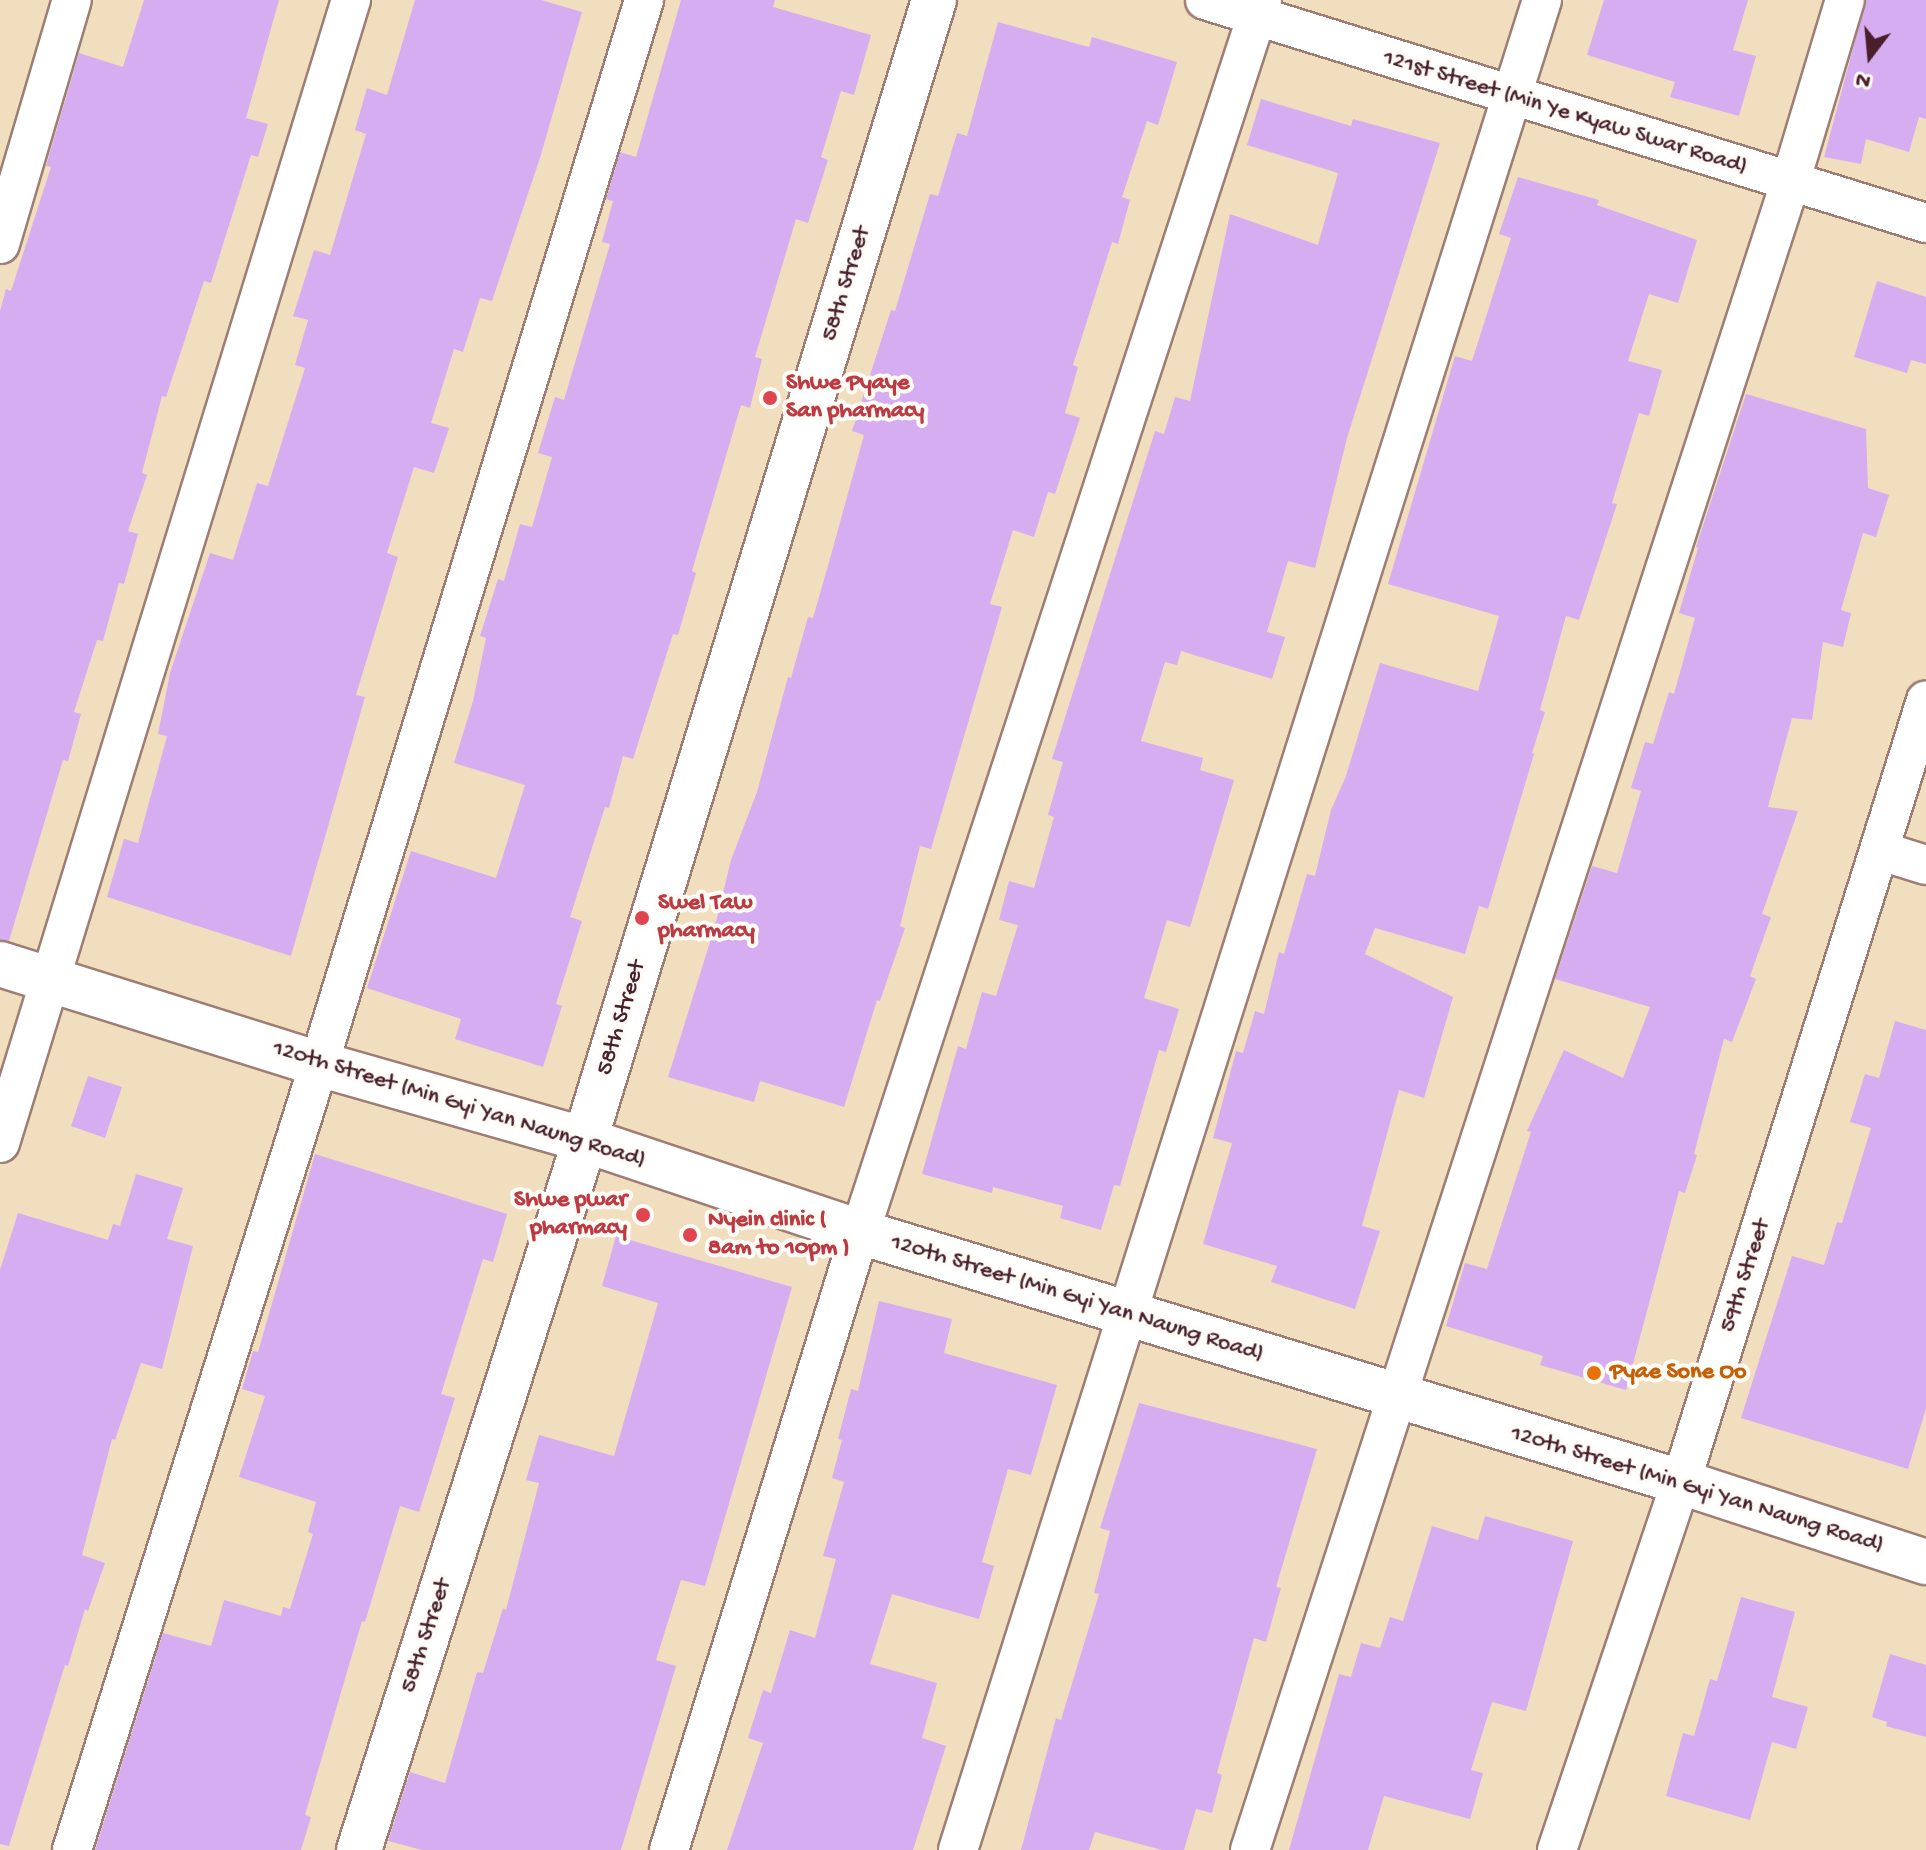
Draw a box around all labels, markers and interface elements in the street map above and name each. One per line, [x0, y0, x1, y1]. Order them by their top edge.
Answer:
north arrow [1830, 16, 1910, 96]
street label: 121st Street (Min Ye Kyaw Swar Road) [1379, 44, 1751, 182]
text: N [1853, 65, 1874, 94]
street label: 58th Street [816, 223, 878, 345]
place label: Shwe Pyaye San pharmacy [786, 370, 924, 426]
marker: Shwe Pyaye San pharmacy [761, 389, 779, 407]
place label: Swel Taw pharmacy [658, 890, 755, 946]
marker: Swel Taw pharmacy [633, 909, 651, 927]
street label: 58th Street [591, 957, 653, 1079]
street label: 120th Street (Min Gyi Yan Naung Road) [269, 1034, 649, 1176]
place label: Shwe pwar pharmacy [514, 1187, 627, 1243]
marker: Shwe pwar pharmacy [634, 1206, 652, 1224]
place label: Nyein clinic ( 8am to 10pm ) [708, 1207, 850, 1263]
street label: 59th Street [1714, 1216, 1778, 1336]
marker: Nyein clinic ( 8am to 10pm ) [679, 1224, 701, 1246]
street label: 120th Street (Min Gyi Yan Naung Road) [887, 1228, 1267, 1370]
place label: Pyae Sone Oo [1610, 1359, 1746, 1387]
marker: Pyae Sone Oo [1585, 1364, 1603, 1382]
street label: 120th Street (Min Gyi Yan Naung Road) [1507, 1419, 1887, 1561]
street label: 58th Street [395, 1575, 459, 1697]

